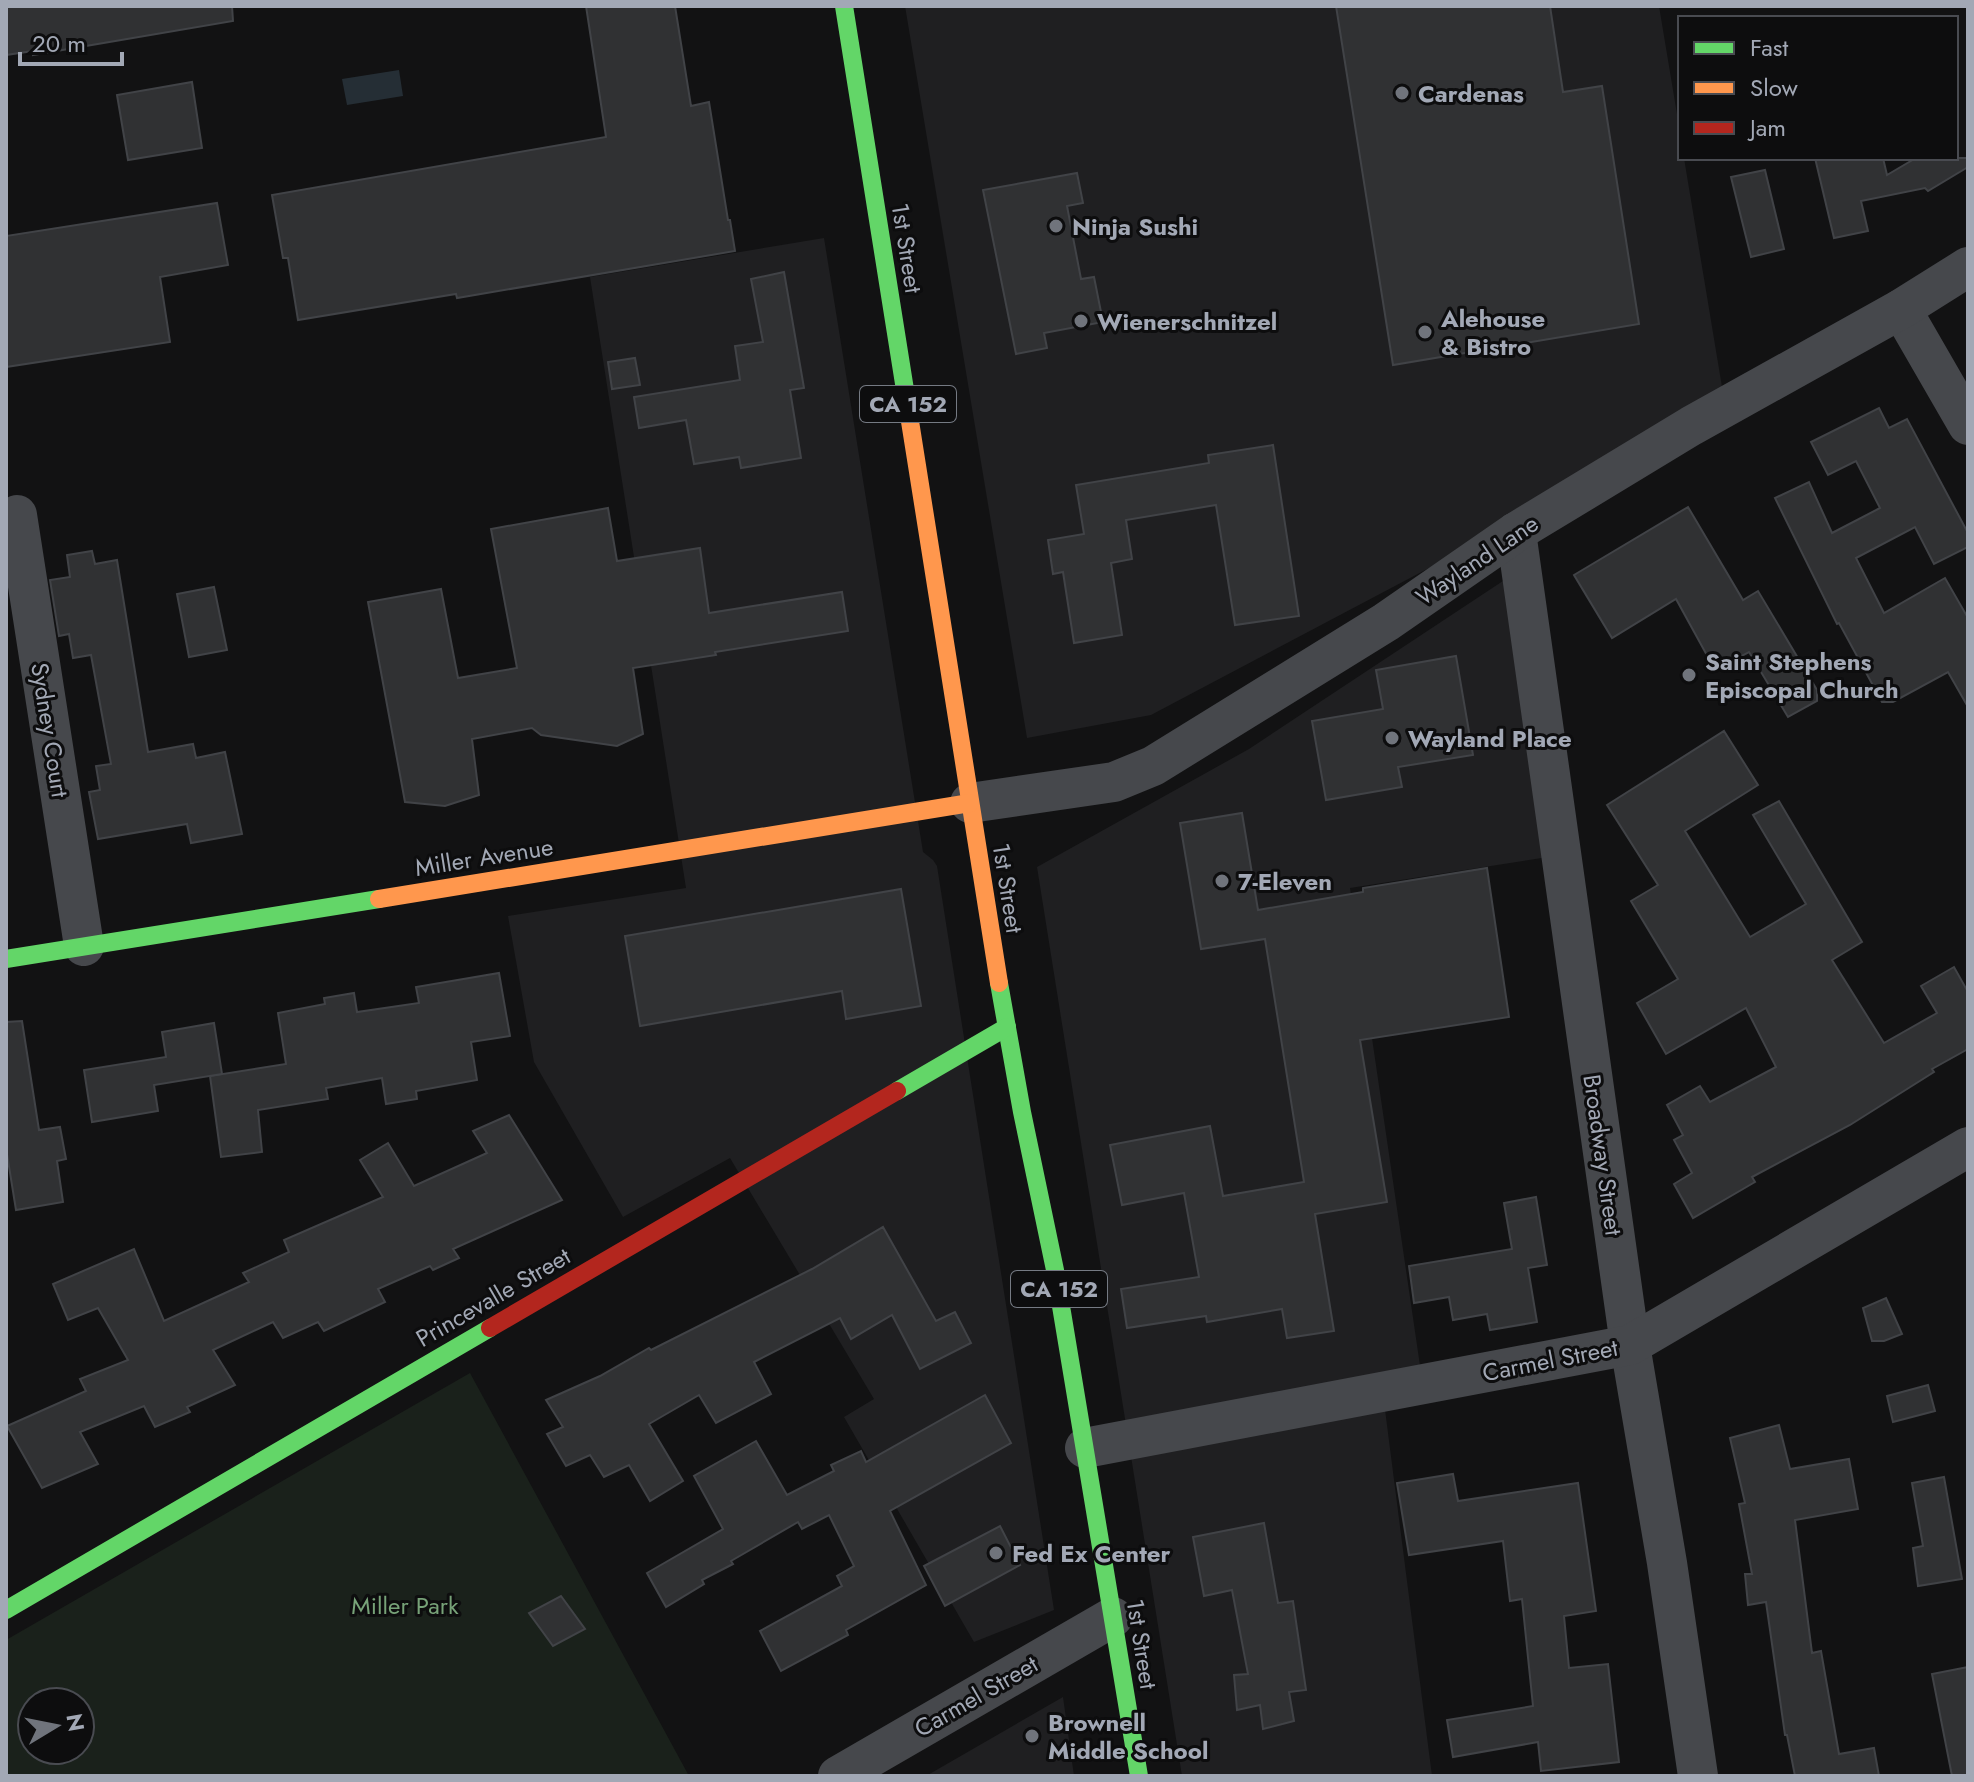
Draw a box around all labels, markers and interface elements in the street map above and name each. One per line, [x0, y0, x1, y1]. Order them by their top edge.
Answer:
scale bar [20, 16, 122, 66]
legend [1678, 16, 1958, 160]
text: 20 m [32, 26, 86, 61]
text: Fast [1750, 30, 1788, 65]
text: Slow [1750, 70, 1798, 105]
place label: Cardenas [1418, 76, 1524, 111]
marker: Cardenas [1393, 84, 1411, 102]
text: Jam [1747, 110, 1786, 145]
street label: 1st Street [883, 200, 931, 296]
place label: Ninja Sushi [1072, 209, 1198, 244]
marker: Ninja Sushi [1047, 217, 1065, 235]
place label: Alehouse & Bistro [1440, 301, 1545, 364]
place label: Wienerschnitzel [1097, 304, 1277, 339]
marker: Wienerschnitzel [1072, 312, 1090, 330]
marker: Alehouse & Bistro [1416, 323, 1434, 341]
road number: CA 152 [860, 386, 956, 422]
street label: Wayland Lane [1409, 506, 1545, 614]
place label: Saint Stephens Episcopal Church [1705, 644, 1899, 707]
street label: Sydney Court [22, 660, 78, 800]
marker: Saint Stephens Episcopal Church [1680, 666, 1698, 684]
place label: Wayland Place [1408, 721, 1572, 756]
marker: Wayland Place [1383, 729, 1401, 747]
street label: Miller Avenue [412, 829, 556, 885]
street label: 1st Street [984, 840, 1032, 936]
place label: 7-Eleven [1238, 864, 1332, 899]
marker: 7-Eleven [1213, 872, 1231, 890]
street label: Broadway Street [1574, 1072, 1632, 1238]
street label: Princevalle Street [409, 1238, 577, 1355]
road number: CA 152 [1011, 1271, 1107, 1307]
street label: Carmel Street [1479, 1330, 1621, 1390]
place label: Fed Ex Center [1012, 1536, 1171, 1571]
marker: Fed Ex Center [987, 1544, 1005, 1562]
park label: Miller Park [351, 1588, 459, 1623]
street label: 1st Street [1118, 1596, 1166, 1692]
street label: Carmel Street [908, 1646, 1044, 1745]
north arrow [16, 1686, 96, 1766]
place label: Brownell Middle School [1048, 1705, 1208, 1768]
text: N [58, 1711, 93, 1734]
marker: Brownell Middle School [1023, 1727, 1041, 1745]

